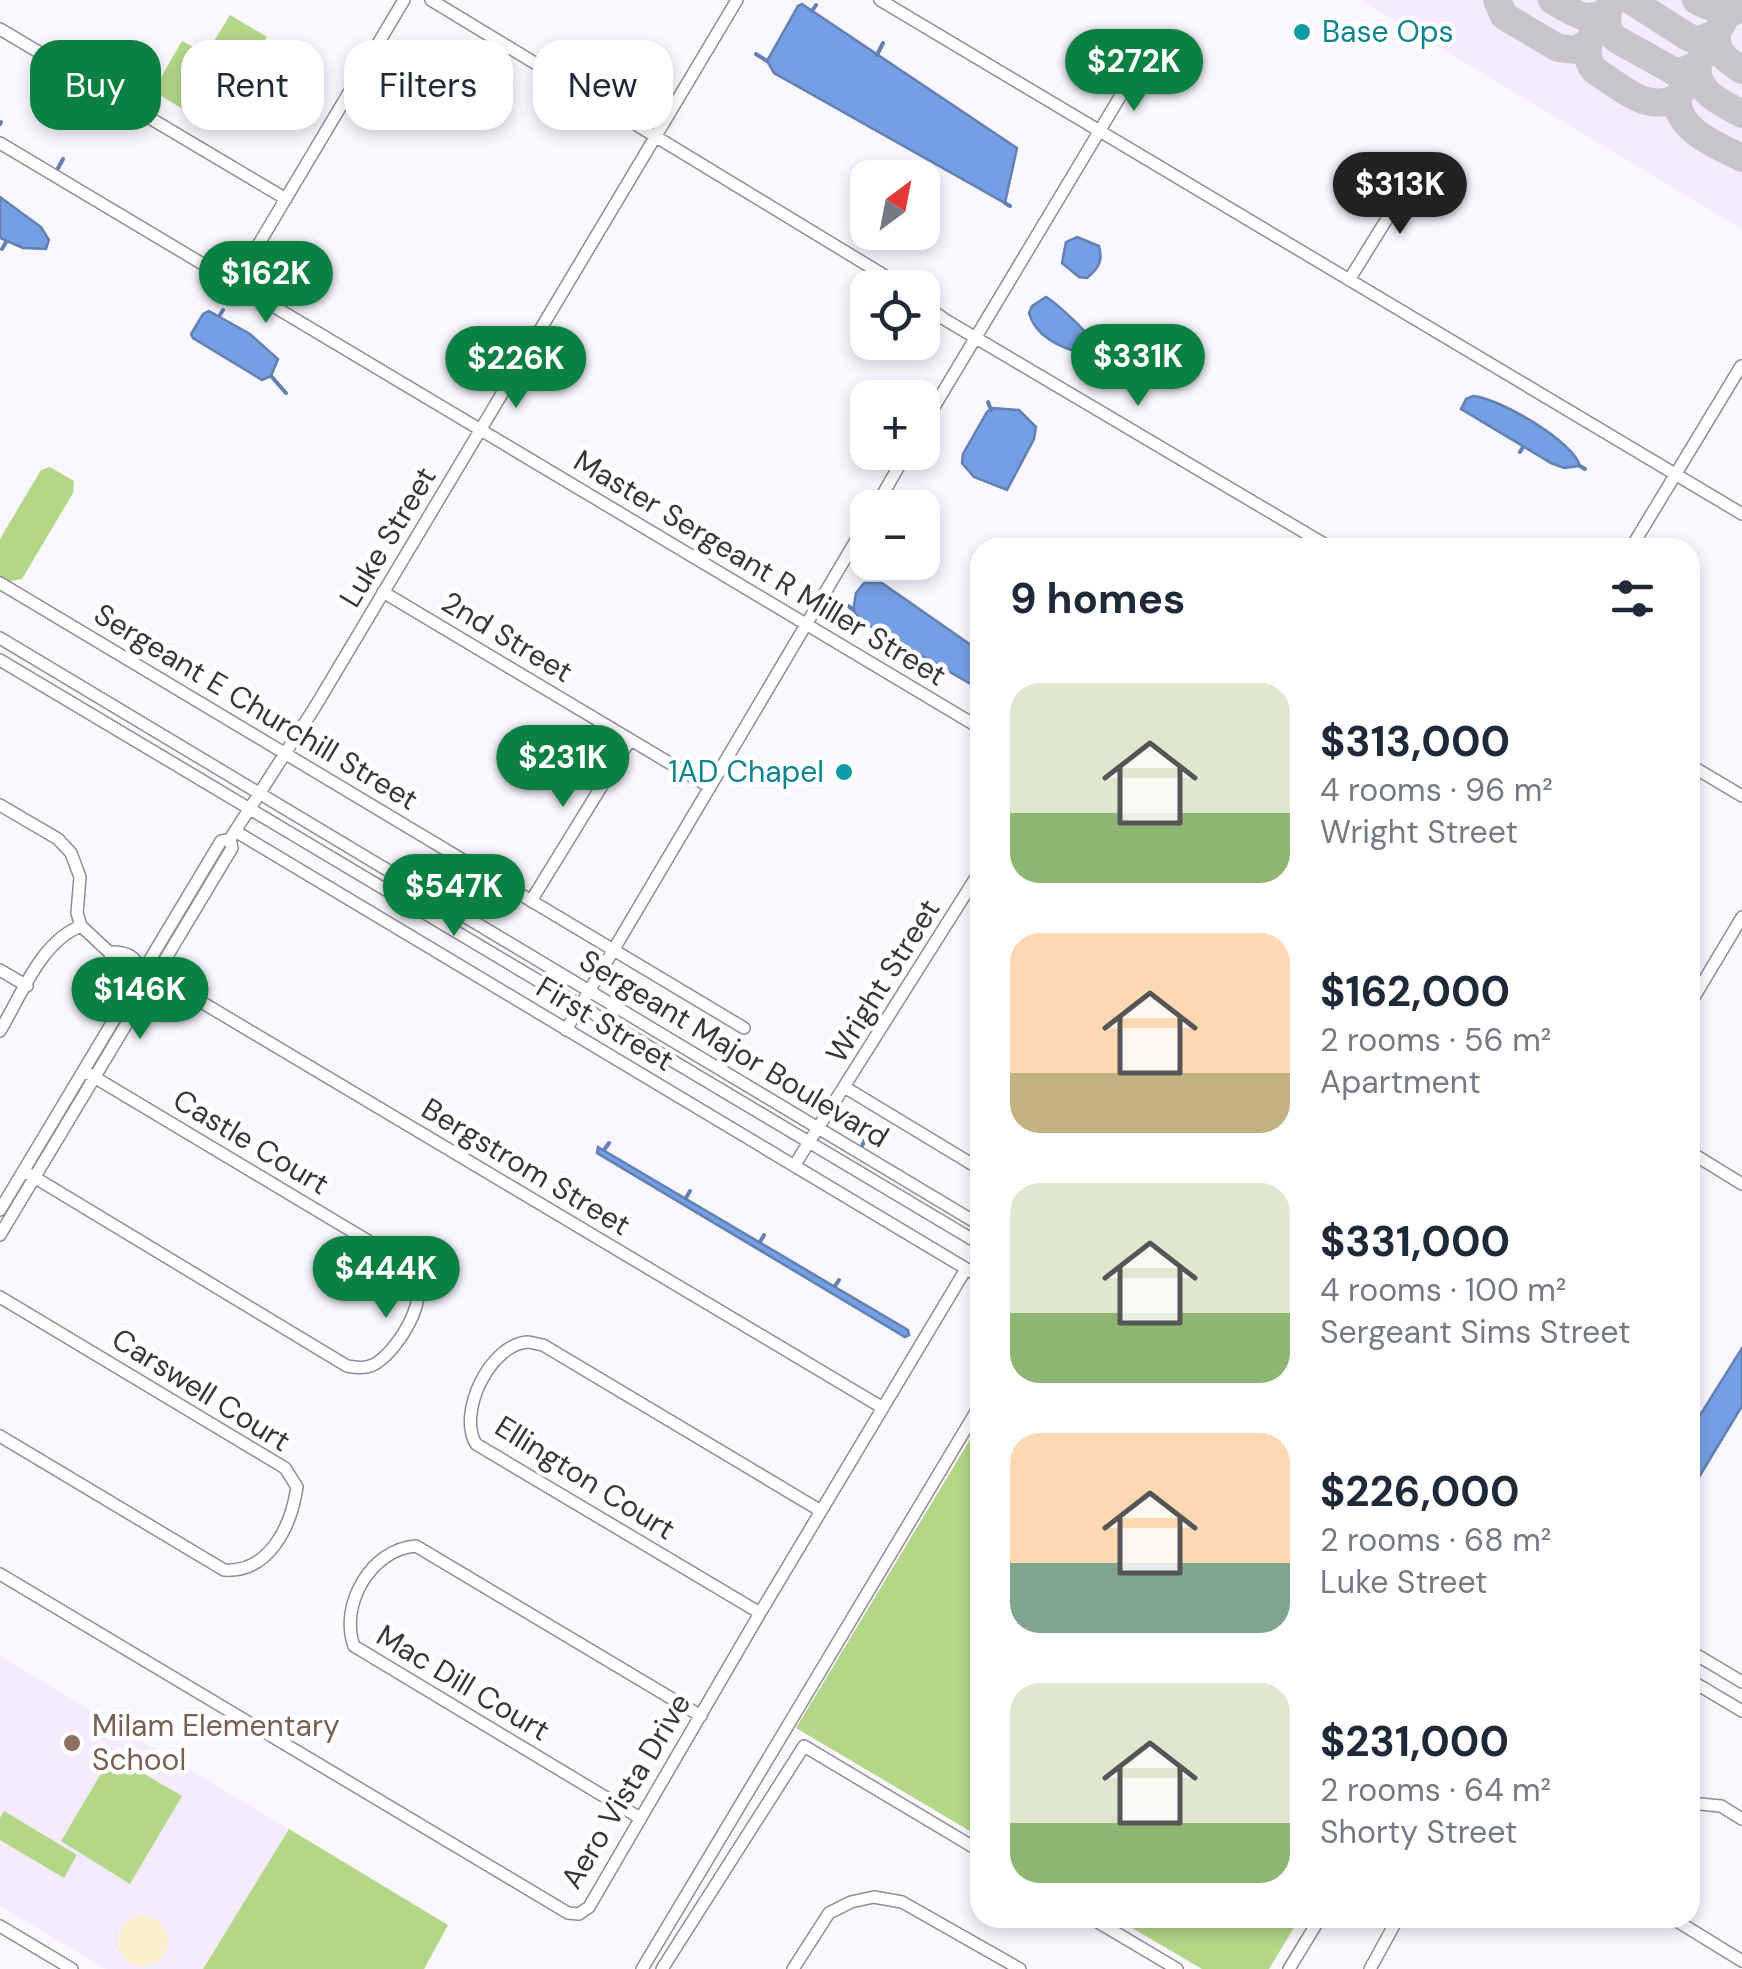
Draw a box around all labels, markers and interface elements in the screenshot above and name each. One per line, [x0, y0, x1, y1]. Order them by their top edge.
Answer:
place label: Base Ops [1322, 12, 1454, 51]
marker: Base Ops [1291, 21, 1313, 43]
pin: $272K [1064, 29, 1204, 114]
chip: Buy [30, 40, 161, 130]
chip: Rent [181, 40, 324, 130]
chip: Filters [344, 40, 513, 130]
chip: New [533, 40, 673, 130]
text: $272K [1087, 40, 1181, 82]
pin: $313K [1330, 152, 1470, 237]
north arrow [850, 160, 940, 250]
map controls [850, 160, 940, 580]
text: $313K [1355, 163, 1445, 205]
pin: $162K [196, 241, 336, 326]
text: $162K [221, 252, 311, 294]
button: locate [850, 270, 940, 360]
pin: $331K [1068, 324, 1208, 409]
pin: $226K [446, 326, 586, 411]
text: $331K [1093, 335, 1183, 377]
text: $226K [467, 337, 565, 379]
button: + [850, 380, 940, 470]
street label: Master Sergeant R Miller Street [567, 441, 954, 694]
street label: Luke Street [330, 459, 445, 614]
button: − [850, 490, 940, 580]
text: 9 homes [1010, 571, 1185, 626]
icon: filters [1605, 571, 1660, 626]
street label: 2nd Street [435, 582, 580, 691]
street label: Sergeant E Churchill Street [87, 594, 425, 819]
text: $313,000 [1320, 714, 1510, 769]
icon: home [1090, 723, 1210, 843]
pin: $231K [493, 725, 633, 810]
text: $231K [518, 736, 608, 778]
place label: 1AD Chapel [669, 752, 824, 791]
marker: 1AD Chapel [833, 761, 855, 783]
text: 4 rooms · 96 m² [1320, 769, 1553, 811]
text: Wright Street [1320, 811, 1518, 853]
pin: $547K [384, 854, 524, 939]
text: $547K [405, 865, 503, 907]
street label: Wright Street [817, 892, 948, 1070]
street label: Sergeant Major Boulevard [572, 941, 896, 1157]
pin: $146K [70, 957, 210, 1042]
text: $162,000 [1320, 964, 1510, 1019]
street label: First Street [529, 967, 681, 1080]
text: $146K [94, 968, 186, 1010]
icon: home [1090, 973, 1210, 1093]
text: 2 rooms · 56 m² [1320, 1019, 1551, 1061]
text: Apartment [1320, 1061, 1481, 1103]
street label: Castle Court [166, 1080, 336, 1203]
street label: Bergstrom Street [415, 1089, 638, 1244]
text: $331,000 [1320, 1214, 1510, 1269]
icon: home [1090, 1223, 1210, 1343]
pin: $444K [316, 1236, 456, 1321]
text: $444K [335, 1247, 437, 1289]
text: 4 rooms · 100 m² [1320, 1269, 1566, 1311]
text: Sergeant Sims Street [1320, 1311, 1630, 1353]
street label: Carswell Court [105, 1319, 298, 1460]
street label: Ellington Court [488, 1407, 683, 1548]
text: $226,000 [1320, 1464, 1520, 1519]
icon: home [1090, 1473, 1210, 1593]
text: 2 rooms · 68 m² [1320, 1519, 1551, 1561]
text: Luke Street [1320, 1561, 1488, 1603]
street label: Mac Dill Court [370, 1616, 557, 1750]
street label: Aero Vista Drive [552, 1686, 699, 1896]
place label: Milam Elementary School [92, 1706, 340, 1779]
text: $231,000 [1320, 1714, 1509, 1769]
icon: home [1090, 1723, 1210, 1843]
marker: Milam Elementary School [61, 1732, 83, 1754]
text: 2 rooms · 64 m² [1320, 1769, 1551, 1811]
text: Shorty Street [1320, 1811, 1517, 1853]

